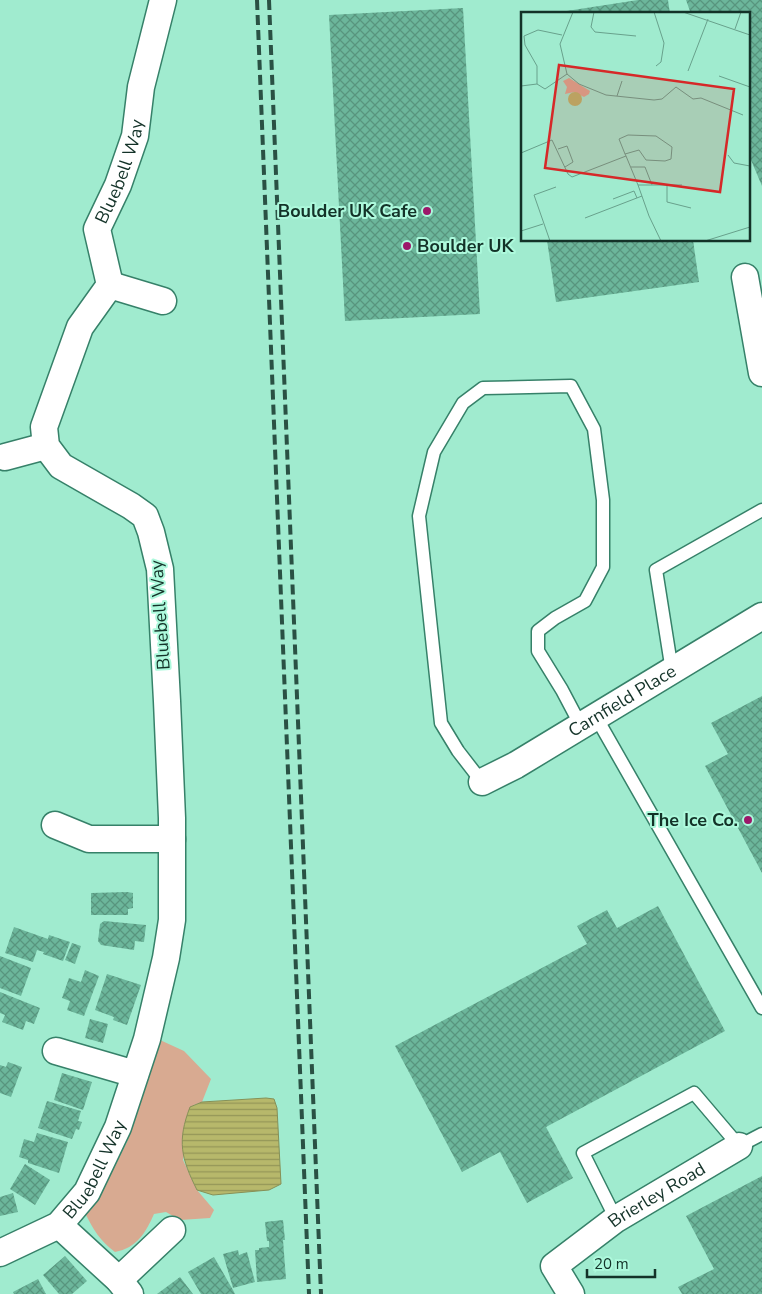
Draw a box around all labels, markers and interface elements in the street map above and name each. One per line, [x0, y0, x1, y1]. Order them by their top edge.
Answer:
inset map [521, 12, 750, 241]
street label: Bluebell Way [89, 117, 149, 228]
place label: Boulder UK Cafe [278, 199, 417, 223]
marker: Boulder UK Cafe [421, 205, 433, 217]
place label: Boulder UK [417, 234, 515, 258]
marker: Boulder UK [401, 240, 413, 252]
street label: Bluebell Way [144, 559, 176, 671]
street label: Carnfield Place [564, 659, 680, 743]
place label: The Ice Co. [648, 808, 738, 832]
marker: The Ice Co. [742, 814, 754, 826]
street label: Bluebell Way [57, 1116, 132, 1224]
street label: Brierley Road [603, 1157, 710, 1233]
scale bar [587, 1246, 654, 1278]
text: 20 m [594, 1254, 629, 1274]

